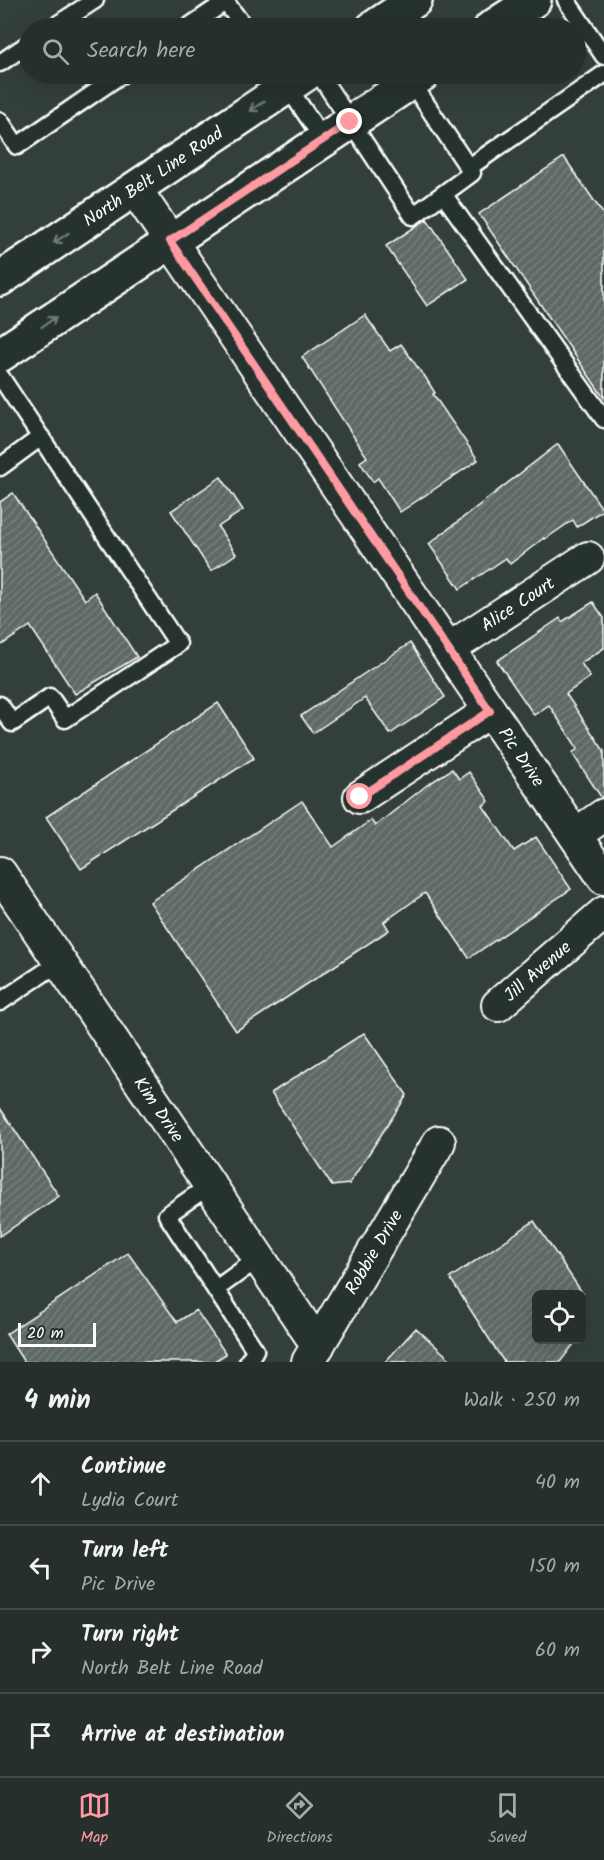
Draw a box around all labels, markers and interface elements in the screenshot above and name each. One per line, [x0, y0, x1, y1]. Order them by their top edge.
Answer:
search box [18, 18, 586, 84]
text: Search here [87, 34, 195, 69]
icon: search [39, 35, 72, 68]
one-way arrow [250, 100, 266, 112]
route end [336, 108, 362, 134]
street label: North Belt Line Road [78, 120, 231, 235]
one-way arrow [52, 232, 69, 245]
one-way arrow [40, 316, 57, 329]
street label: Alice Court [476, 570, 562, 640]
street label: Pic Drive [490, 722, 551, 794]
route start [346, 783, 372, 809]
street label: Jill Avenue [498, 934, 579, 1010]
street label: Kim Drive [125, 1072, 190, 1149]
street label: Robbie Drive [338, 1205, 411, 1301]
map controls [532, 1290, 586, 1344]
button: locate [532, 1290, 586, 1344]
scale bar [18, 1320, 96, 1348]
text: 20 m [27, 1321, 63, 1346]
text: 4 min [24, 1380, 91, 1422]
text: Walk · 250 m [464, 1385, 580, 1417]
text: Continue [81, 1450, 166, 1485]
icon: ahead [24, 1467, 57, 1500]
text: 40 m [535, 1467, 580, 1499]
text: Lydia Court [81, 1485, 178, 1517]
text: Turn left [81, 1534, 168, 1569]
icon: left [24, 1551, 57, 1584]
text: 150 m [529, 1551, 580, 1583]
text: Pic Drive [81, 1569, 155, 1601]
text: Turn right [81, 1618, 179, 1653]
icon: right [24, 1635, 57, 1668]
text: 60 m [535, 1635, 580, 1667]
text: North Belt Line Road [81, 1653, 263, 1685]
text: Arrive at destination [81, 1718, 284, 1753]
icon: arrive [24, 1719, 57, 1752]
tab: Map [78, 1789, 111, 1850]
tab: Directions [266, 1789, 333, 1850]
tab: Saved [488, 1789, 526, 1850]

